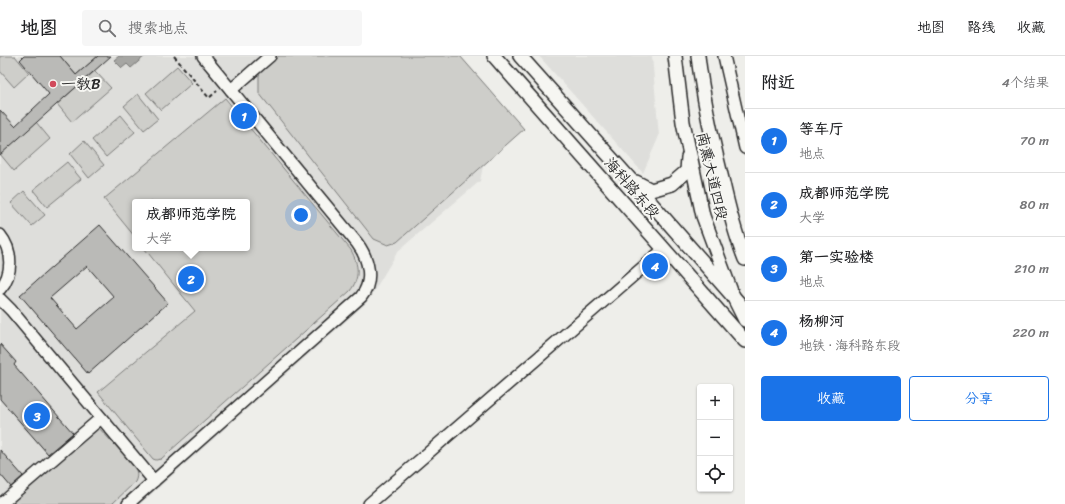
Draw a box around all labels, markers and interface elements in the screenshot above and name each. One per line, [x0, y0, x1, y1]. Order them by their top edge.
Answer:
search box [82, 10, 362, 46]
text: 地图 [20, 11, 58, 44]
text: 搜索地点 [128, 15, 188, 41]
text: 地图 [917, 15, 945, 40]
text: 路线 [967, 15, 995, 40]
text: 收藏 [1017, 15, 1045, 40]
icon: search [96, 17, 118, 39]
text: 附近 [761, 67, 795, 97]
place label: 一教B [61, 71, 101, 97]
text: 4个结果 [1002, 71, 1049, 94]
marker: 一教B [48, 79, 58, 89]
pin: 1 [231, 101, 257, 131]
text: 等车厅 [799, 116, 844, 142]
street label: 南熏大道四段 [689, 129, 735, 223]
text: 1 [771, 129, 777, 152]
text: 70 m [1020, 129, 1049, 152]
text: 地点 [799, 142, 825, 165]
street label: 海科路东段 [598, 151, 666, 225]
text: 成都师范学院 [799, 180, 889, 206]
text: 2 [770, 193, 778, 216]
text: 80 m [1020, 193, 1049, 216]
popup [132, 199, 250, 251]
text: 成都师范学院 [146, 201, 236, 227]
your location [291, 205, 311, 225]
text: 大学 [799, 206, 825, 229]
text: 大学 [146, 227, 172, 250]
text: 第一实验楼 [799, 244, 874, 270]
pin: 4 [642, 251, 668, 281]
text: 3 [770, 257, 778, 280]
text: 210 m [1014, 257, 1049, 280]
pin: 2 [178, 264, 204, 294]
text: 地点 [799, 270, 825, 293]
text: 杨柳河 [799, 308, 844, 334]
text: 4 [770, 321, 778, 344]
text: 220 m [1012, 321, 1049, 344]
text: 地铁 · 海科路东段 [799, 334, 900, 357]
button: 收藏 [761, 376, 901, 421]
button: 分享 [909, 376, 1049, 421]
map controls [697, 384, 733, 492]
button: + [697, 384, 733, 420]
pin: 3 [24, 401, 50, 431]
button: − [697, 420, 733, 456]
button: locate [697, 456, 733, 492]

